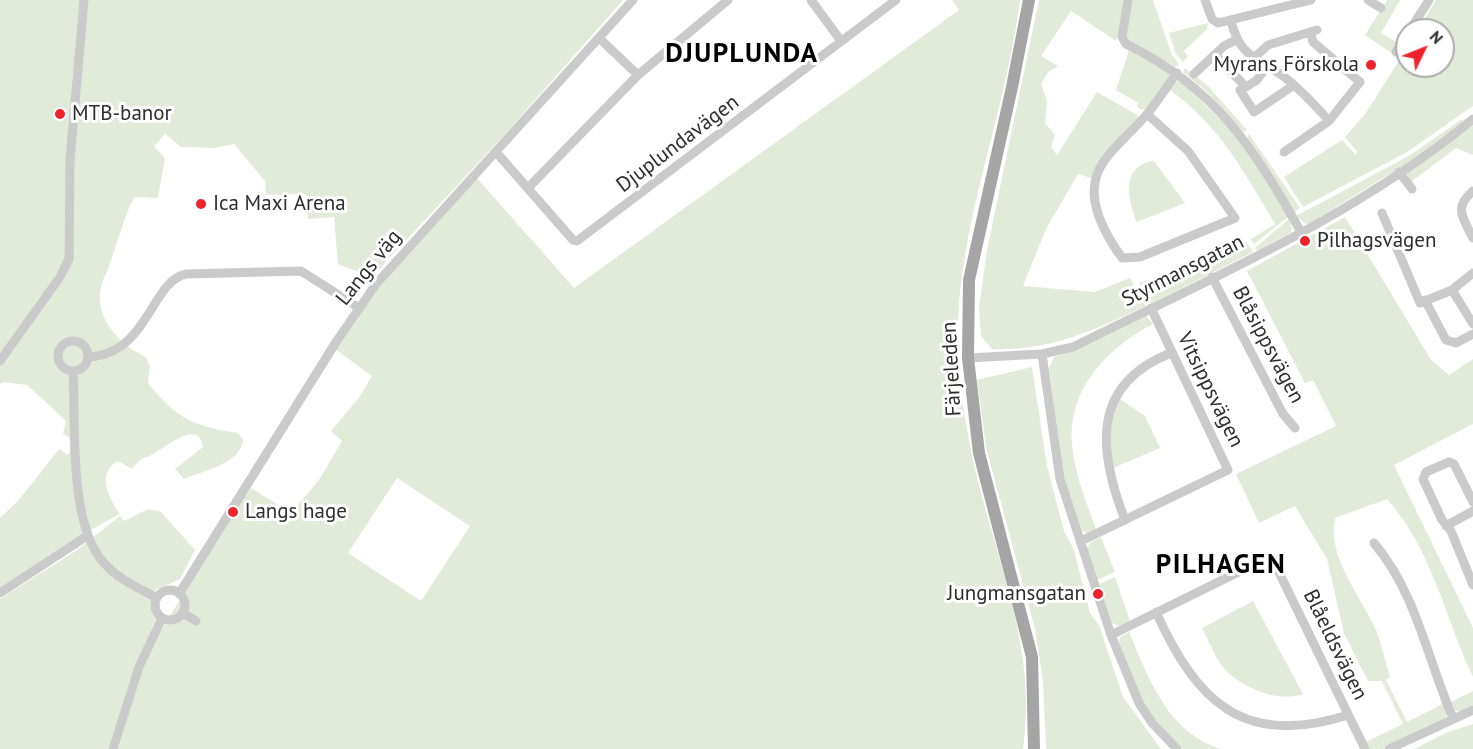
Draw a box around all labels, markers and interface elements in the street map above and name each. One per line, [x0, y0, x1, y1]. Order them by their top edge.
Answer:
north arrow [1395, 18, 1455, 78]
text: N [1426, 26, 1448, 48]
district label: DJUPLUNDA [665, 38, 819, 70]
place label: Myrans Förskola [1213, 52, 1359, 78]
marker: Myrans Förskola [1364, 58, 1378, 72]
street label: Djuplundavägen [612, 90, 744, 198]
place label: MTB-banor [72, 101, 172, 127]
marker: MTB-banor [53, 107, 67, 121]
place label: Ica Maxi Arena [213, 191, 346, 217]
marker: Ica Maxi Arena [194, 197, 208, 211]
street label: Langs väg [331, 225, 407, 311]
place label: Pilhagsvägen [1317, 228, 1436, 254]
street label: Styrmansgatan [1118, 229, 1248, 313]
marker: Pilhagsvägen [1298, 234, 1312, 248]
street label: Blåsippsvägen [1227, 282, 1309, 408]
street label: Färjeleden [937, 321, 967, 417]
street label: Vitsippsvägen [1171, 328, 1249, 452]
place label: Langs hage [245, 499, 347, 525]
marker: Langs hage [226, 505, 240, 519]
district label: PILHAGEN [1156, 549, 1286, 581]
place label: Jungmansgatan [947, 581, 1086, 607]
street label: Blåeldsvägen [1297, 586, 1373, 704]
marker: Jungmansgatan [1091, 587, 1105, 601]

